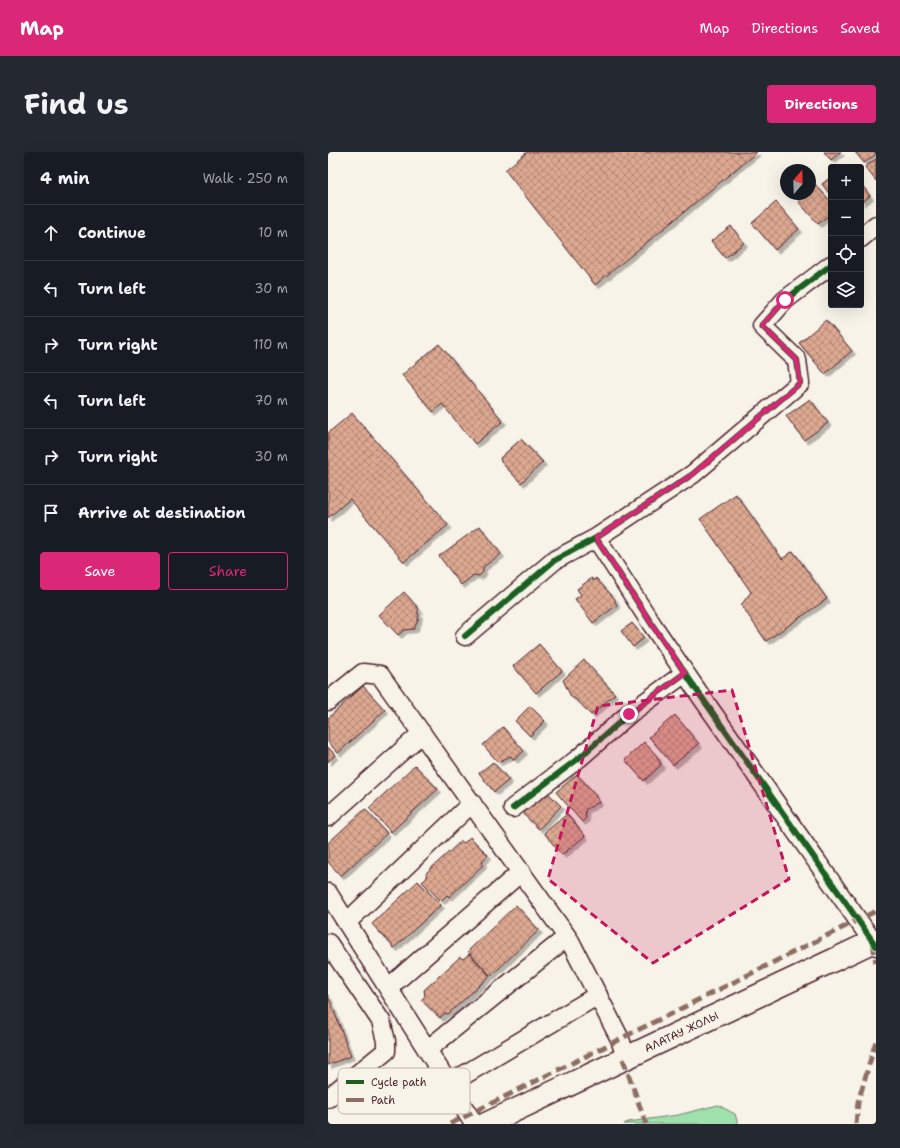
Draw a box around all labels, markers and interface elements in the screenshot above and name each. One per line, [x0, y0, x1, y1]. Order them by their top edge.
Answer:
text: Map [20, 16, 64, 41]
text: Map [700, 19, 730, 37]
text: Directions [752, 19, 818, 37]
text: Saved [840, 19, 880, 37]
text: Find us [24, 85, 129, 123]
button: Directions [767, 85, 876, 123]
north arrow [780, 164, 816, 200]
map controls [828, 164, 864, 308]
button: + [828, 164, 864, 200]
text: 4 min [40, 167, 90, 189]
text: Walk · 250 m [203, 170, 288, 187]
button: − [828, 200, 864, 236]
icon: ahead [40, 222, 62, 244]
text: Continue [78, 223, 146, 243]
text: 10 m [258, 224, 288, 241]
button: locate [828, 236, 864, 272]
button: layers [828, 272, 864, 308]
icon: left [40, 278, 62, 300]
text: Turn left [78, 279, 146, 299]
text: 30 m [254, 280, 288, 297]
route start [776, 291, 794, 309]
icon: right [40, 334, 62, 356]
text: Turn right [78, 335, 158, 355]
text: 110 m [253, 336, 288, 353]
icon: left [40, 390, 62, 412]
text: Turn left [78, 391, 146, 411]
text: 70 m [254, 392, 288, 409]
icon: right [40, 446, 62, 468]
text: Turn right [78, 447, 158, 467]
text: 30 m [254, 448, 288, 465]
icon: arrive [40, 502, 62, 524]
text: Arrive at destination [78, 503, 246, 523]
button: Save [40, 552, 160, 590]
button: Share [168, 552, 288, 590]
route end [620, 705, 638, 723]
street label: АЛАТАУ ЖОЛЫ [642, 1008, 721, 1056]
legend [338, 1068, 470, 1114]
text: Cycle path [371, 1075, 427, 1090]
text: Path [371, 1093, 395, 1108]

